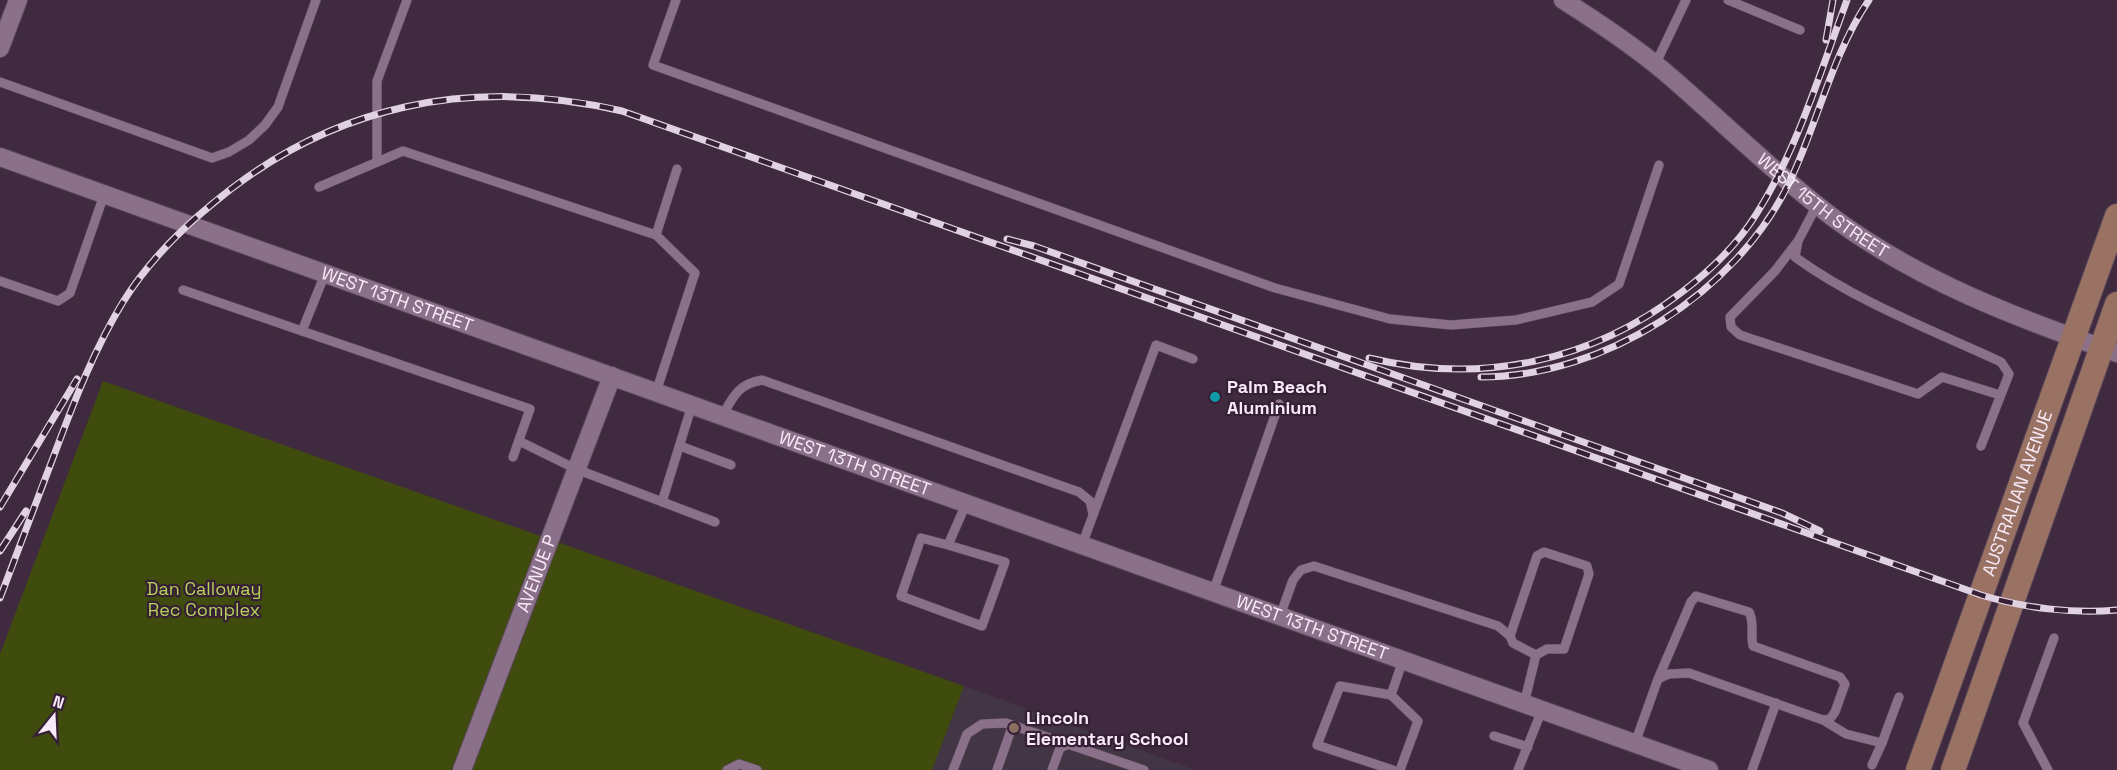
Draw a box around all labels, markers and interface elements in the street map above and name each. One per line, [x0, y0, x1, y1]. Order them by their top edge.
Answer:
street label: WEST 15TH STREET [1753, 148, 1893, 263]
street label: WEST 13TH STREET [318, 261, 477, 337]
place label: Palm Beach Aluminium [1227, 375, 1327, 419]
marker: Palm Beach Aluminium [1208, 390, 1222, 404]
street label: AUSTRALIAN AVENUE [1977, 407, 2057, 579]
street label: WEST 13TH STREET [776, 425, 934, 501]
street label: AVENUE P [511, 531, 562, 616]
park label: Dan Calloway Rec Complex [146, 577, 262, 621]
street label: WEST 13TH STREET [1233, 589, 1392, 665]
north arrow [24, 686, 84, 746]
text: N [50, 691, 67, 714]
place label: Lincoln Elementary School [1026, 706, 1189, 750]
marker: Lincoln Elementary School [1007, 721, 1021, 735]

